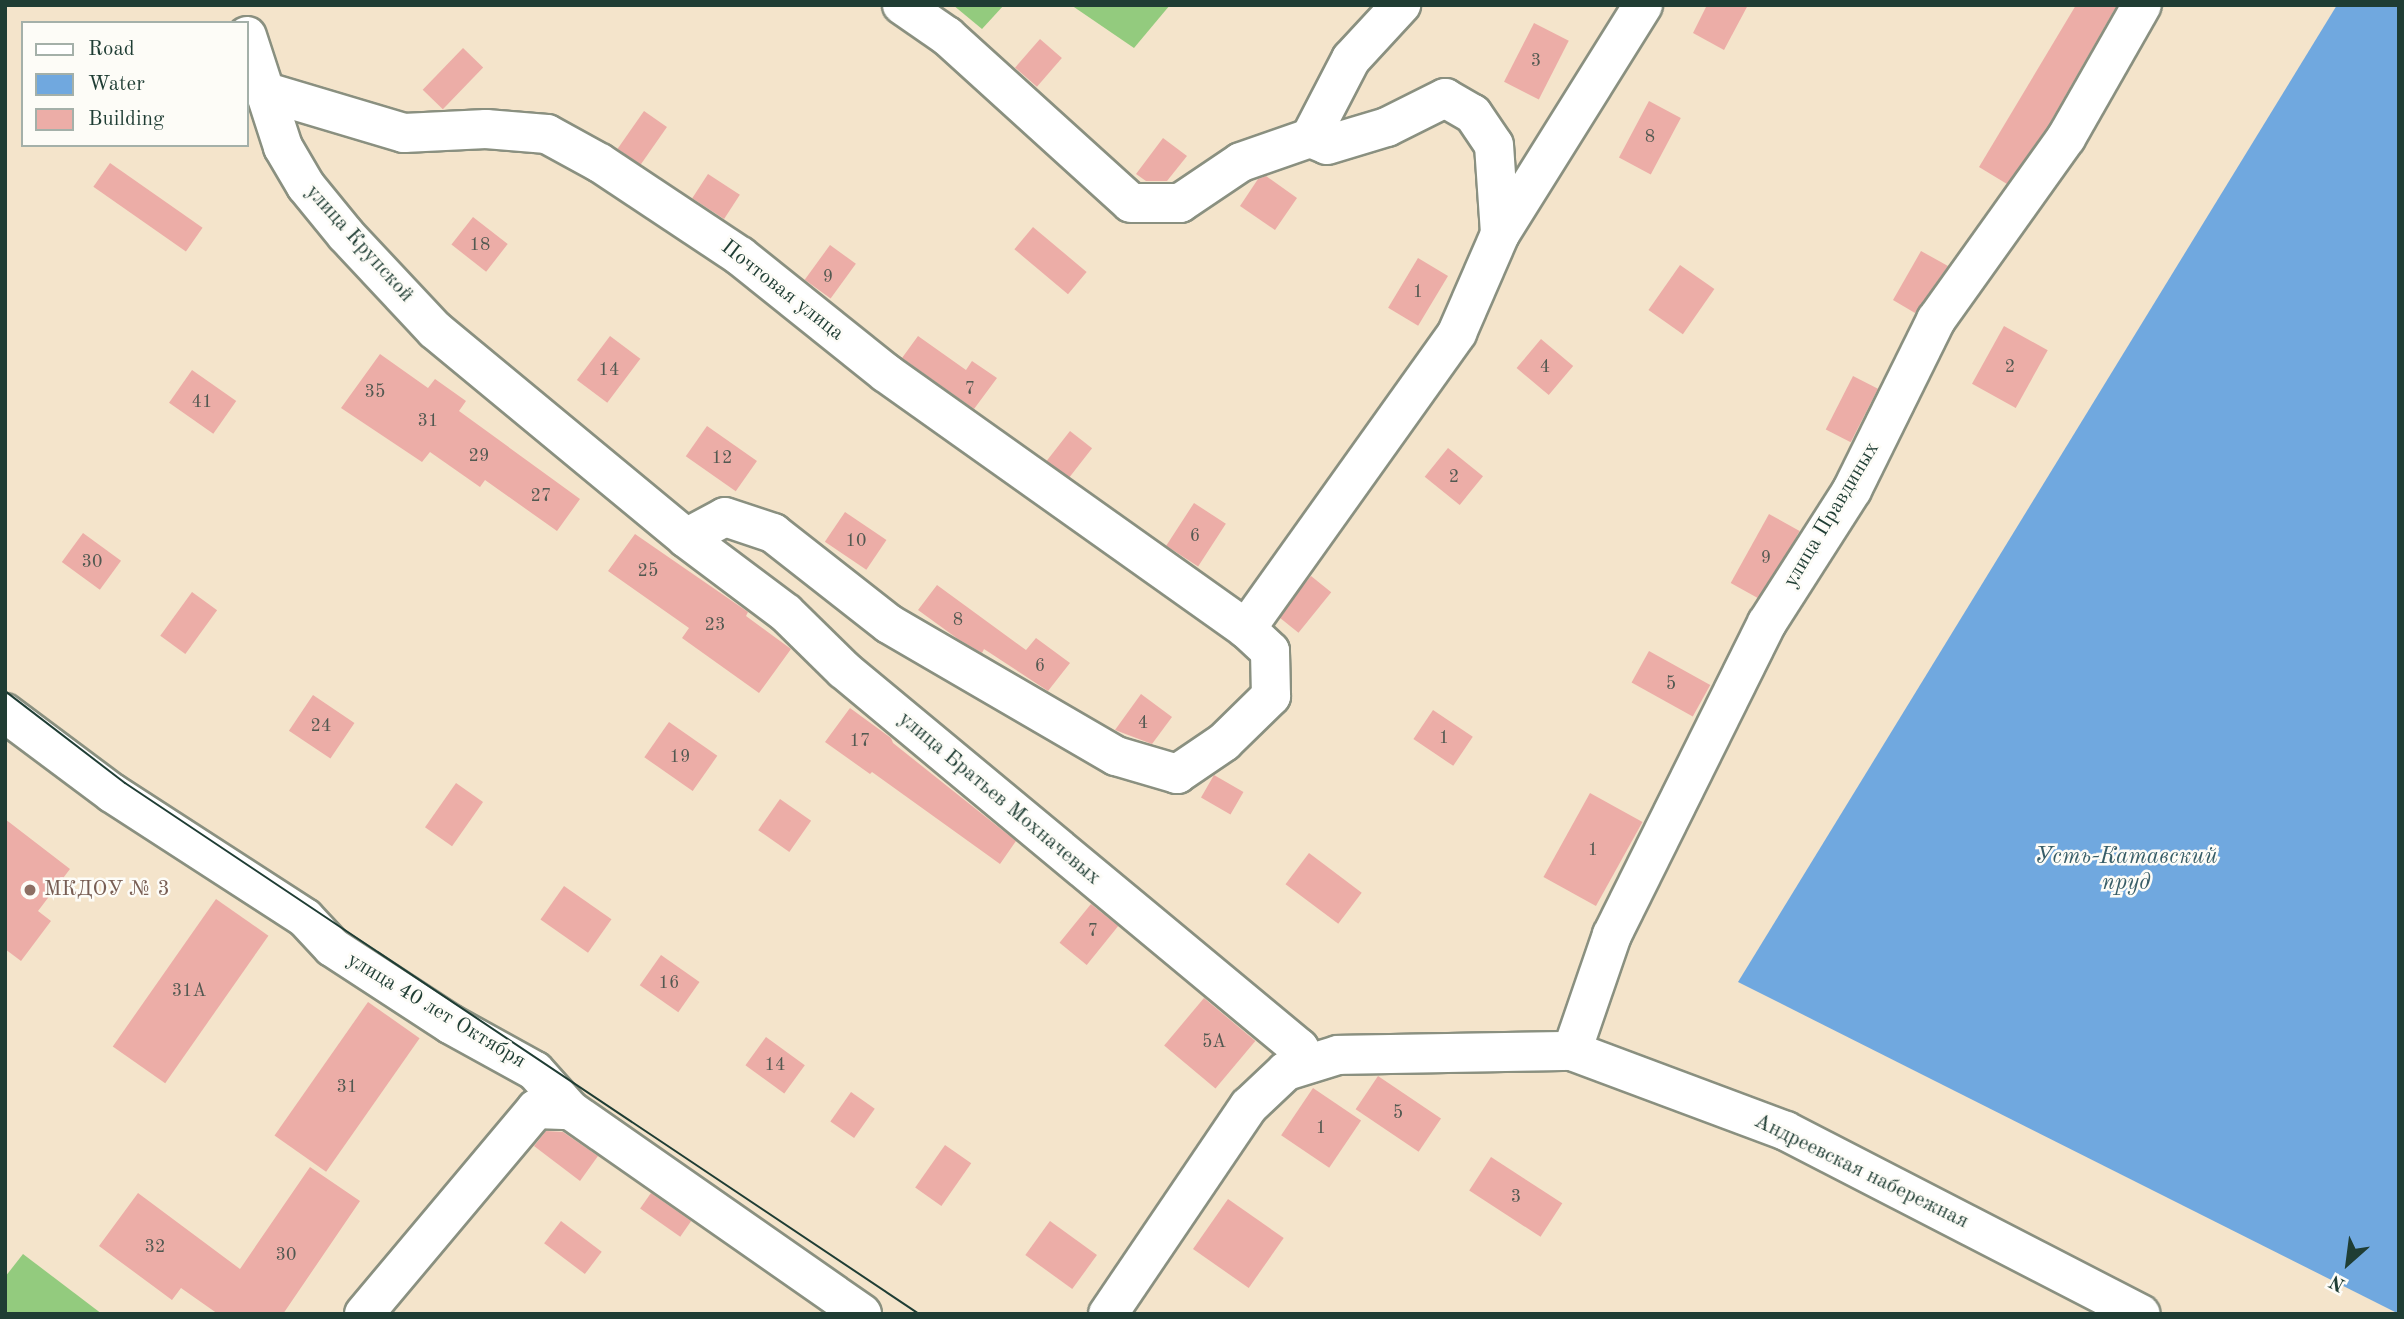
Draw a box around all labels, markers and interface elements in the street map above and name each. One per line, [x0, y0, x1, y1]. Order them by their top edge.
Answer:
legend [21, 21, 248, 147]
text: Road [88, 39, 135, 60]
house number: 3 [1531, 50, 1541, 72]
text: Water [88, 74, 145, 95]
text: Building [88, 109, 164, 130]
house number: 8 [1645, 126, 1655, 148]
street label: улица Крупской [300, 180, 418, 308]
house number: 18 [470, 234, 490, 256]
street label: Почтовая улица [716, 235, 848, 347]
house number: 9 [823, 266, 833, 288]
house number: 1 [1413, 281, 1423, 303]
house number: 4 [1540, 356, 1550, 378]
house number: 2 [2005, 356, 2015, 378]
house number: 14 [599, 359, 619, 381]
house number: 7 [965, 378, 975, 400]
house number: 35 [365, 381, 385, 403]
house number: 41 [192, 391, 212, 413]
house number: 31 [418, 410, 438, 432]
street label: улица Правдиных [1779, 438, 1885, 592]
house number: 29 [469, 445, 489, 467]
house number: 12 [712, 447, 732, 469]
house number: 2 [1449, 466, 1459, 488]
house number: 27 [531, 485, 551, 507]
house number: 6 [1190, 525, 1200, 547]
house number: 10 [846, 530, 866, 552]
house number: 9 [1761, 547, 1771, 569]
house number: 30 [82, 551, 102, 573]
house number: 25 [638, 560, 658, 582]
house number: 8 [953, 609, 963, 631]
house number: 23 [705, 614, 725, 636]
house number: 6 [1035, 655, 1045, 677]
house number: 5 [1666, 673, 1676, 695]
street label: улица Братьев Мохначевых [893, 707, 1105, 891]
house number: 4 [1138, 712, 1148, 734]
house number: 24 [311, 715, 331, 737]
house number: 1 [1439, 727, 1449, 749]
house number: 17 [850, 730, 870, 752]
house number: 19 [670, 746, 690, 768]
house number: 1 [1588, 839, 1598, 861]
water label: Усть-Катавский пруд [2034, 843, 2218, 897]
place label: МКДОУ № 3 [44, 877, 170, 903]
marker: МКДОУ № 3 [22, 882, 38, 898]
house number: 7 [1088, 920, 1098, 942]
street label: улица 40 лет Октября [342, 948, 530, 1074]
house number: 16 [659, 972, 679, 994]
house number: 31А [172, 980, 206, 1002]
house number: 5А [1202, 1031, 1226, 1053]
house number: 14 [765, 1054, 785, 1076]
house number: 31 [337, 1076, 357, 1098]
house number: 5 [1393, 1102, 1403, 1124]
street label: Андреевская набережная [1750, 1109, 1972, 1235]
house number: 1 [1316, 1117, 1326, 1139]
house number: 3 [1511, 1186, 1521, 1208]
north arrow [2313, 1228, 2383, 1298]
house number: 32 [145, 1236, 165, 1258]
house number: 30 [276, 1244, 296, 1266]
text: N [2327, 1270, 2349, 1294]

